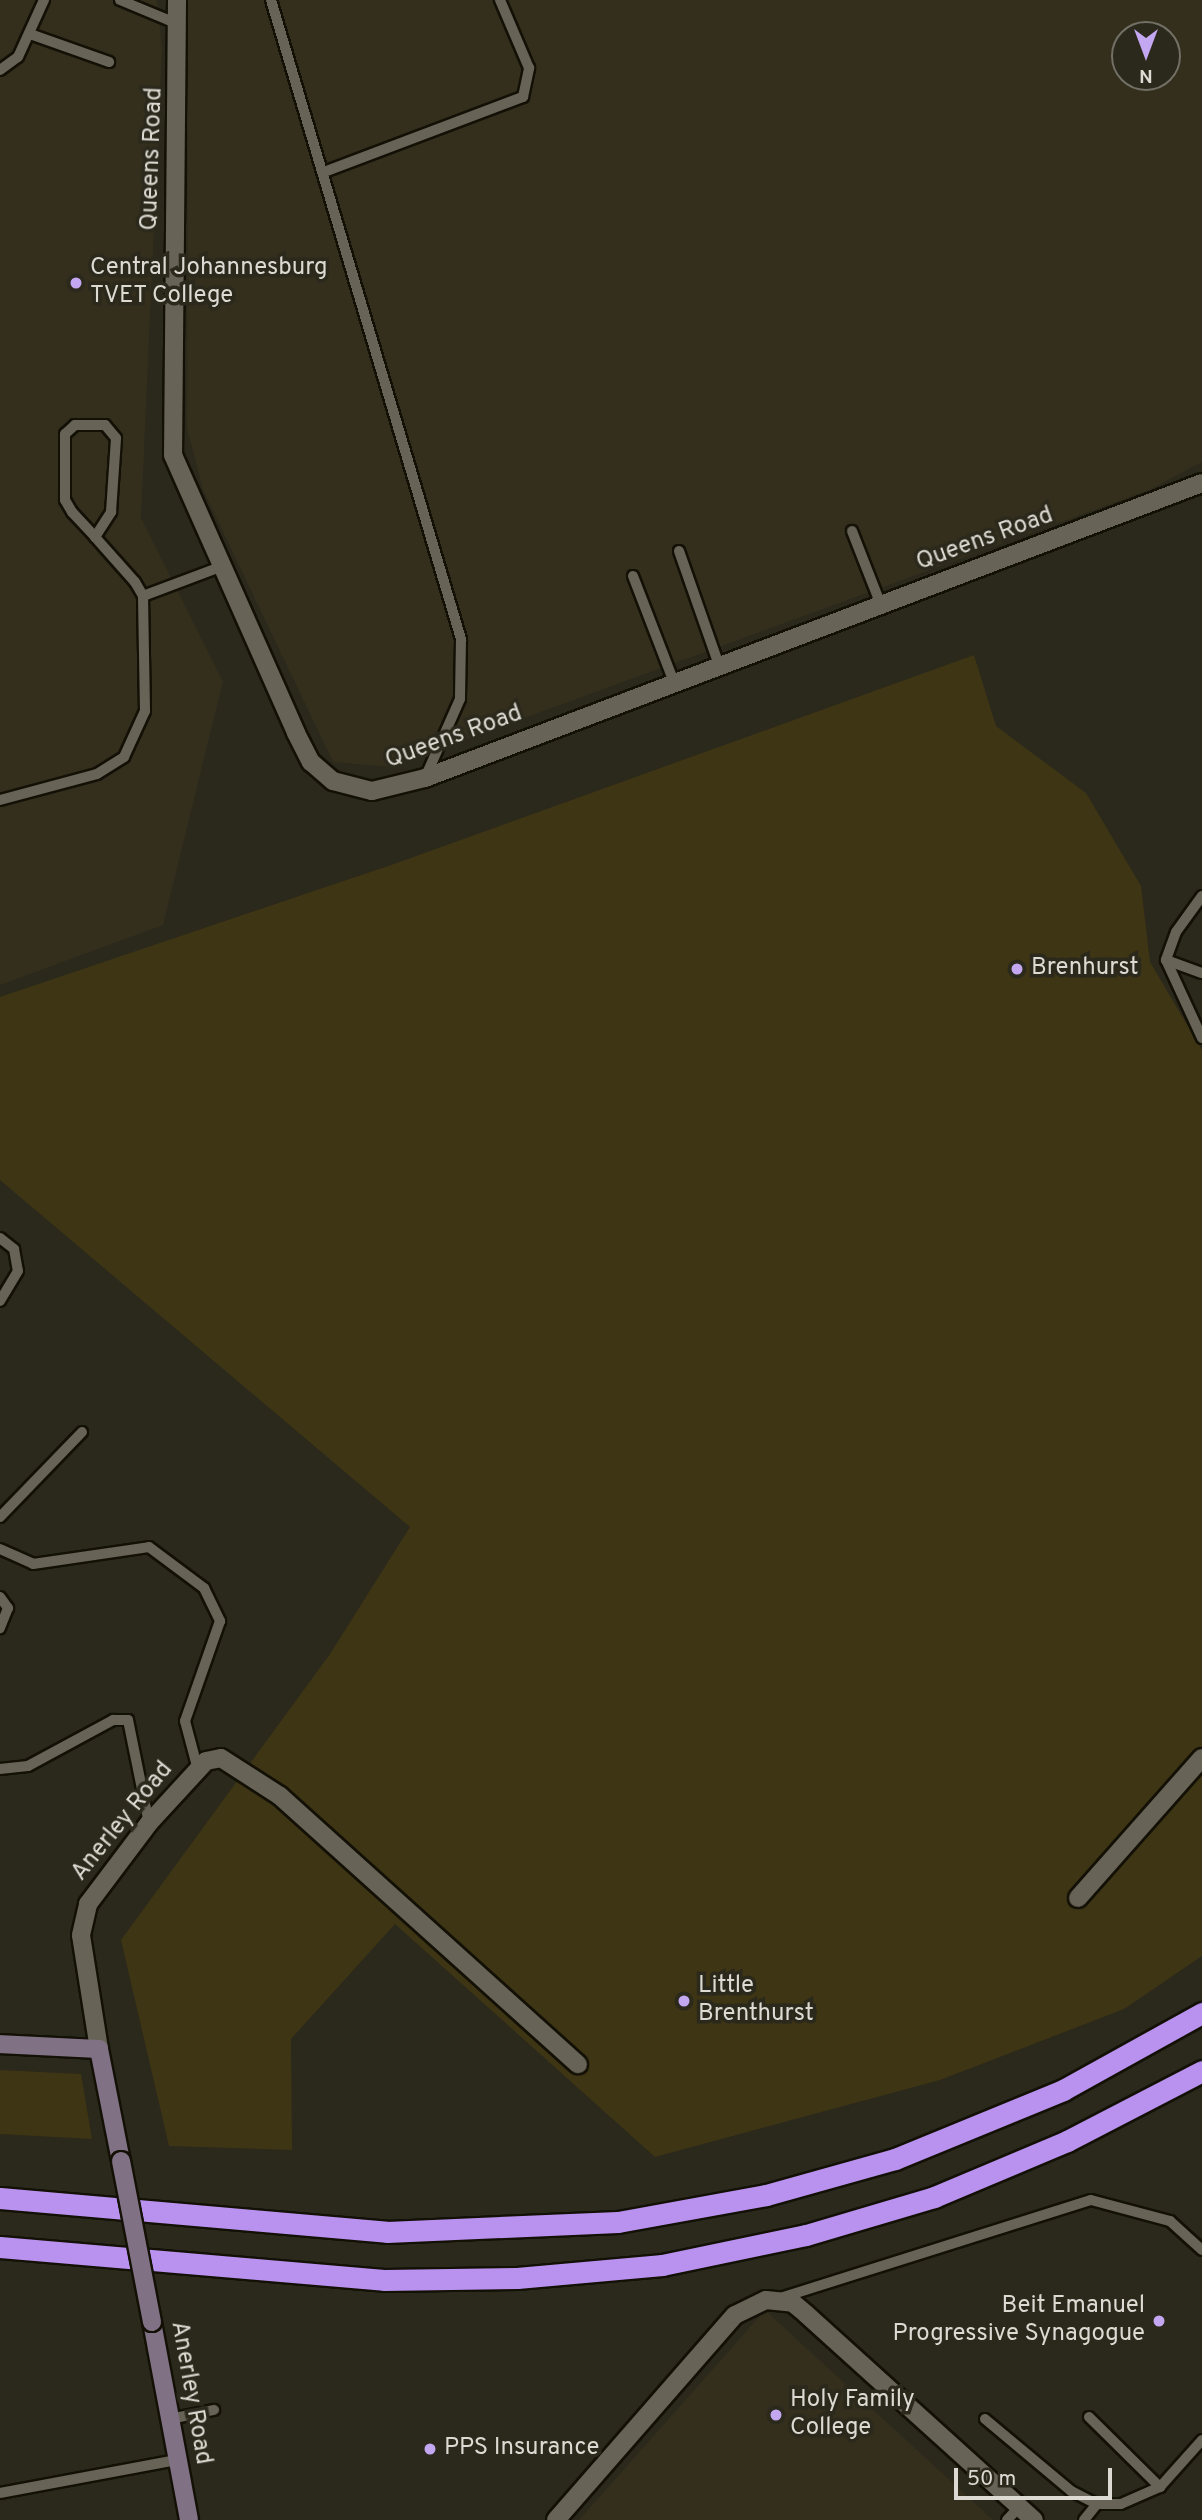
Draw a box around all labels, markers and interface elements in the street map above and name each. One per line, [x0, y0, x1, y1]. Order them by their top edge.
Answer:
north arrow [1111, 21, 1181, 91]
text: N [1139, 63, 1153, 87]
street label: Queens Road [136, 87, 170, 231]
place label: Central Johannesburg TVET College [90, 255, 328, 311]
marker: Central Johannesburg TVET College [68, 275, 84, 291]
street label: Queens Road [913, 502, 1057, 578]
street label: Queens Road [382, 700, 526, 776]
place label: Brenhurst [1031, 955, 1139, 983]
marker: Brenhurst [1009, 961, 1025, 977]
street label: Anerley Road [66, 1757, 180, 1887]
place label: Little Brenthurst [698, 1973, 814, 2029]
marker: Little Brenthurst [676, 1993, 692, 2009]
place label: Beit Emanuel Progressive Synagogue [893, 2293, 1145, 2349]
marker: Beit Emanuel Progressive Synagogue [1151, 2313, 1167, 2329]
street label: Anerley Road [163, 2319, 217, 2467]
place label: Holy Family College [790, 2387, 915, 2443]
marker: Holy Family College [768, 2407, 784, 2423]
place label: PPS Insurance [444, 2435, 600, 2463]
marker: PPS Insurance [422, 2441, 438, 2457]
scale bar [957, 2454, 1114, 2498]
text: 50 m [967, 2466, 1016, 2493]

